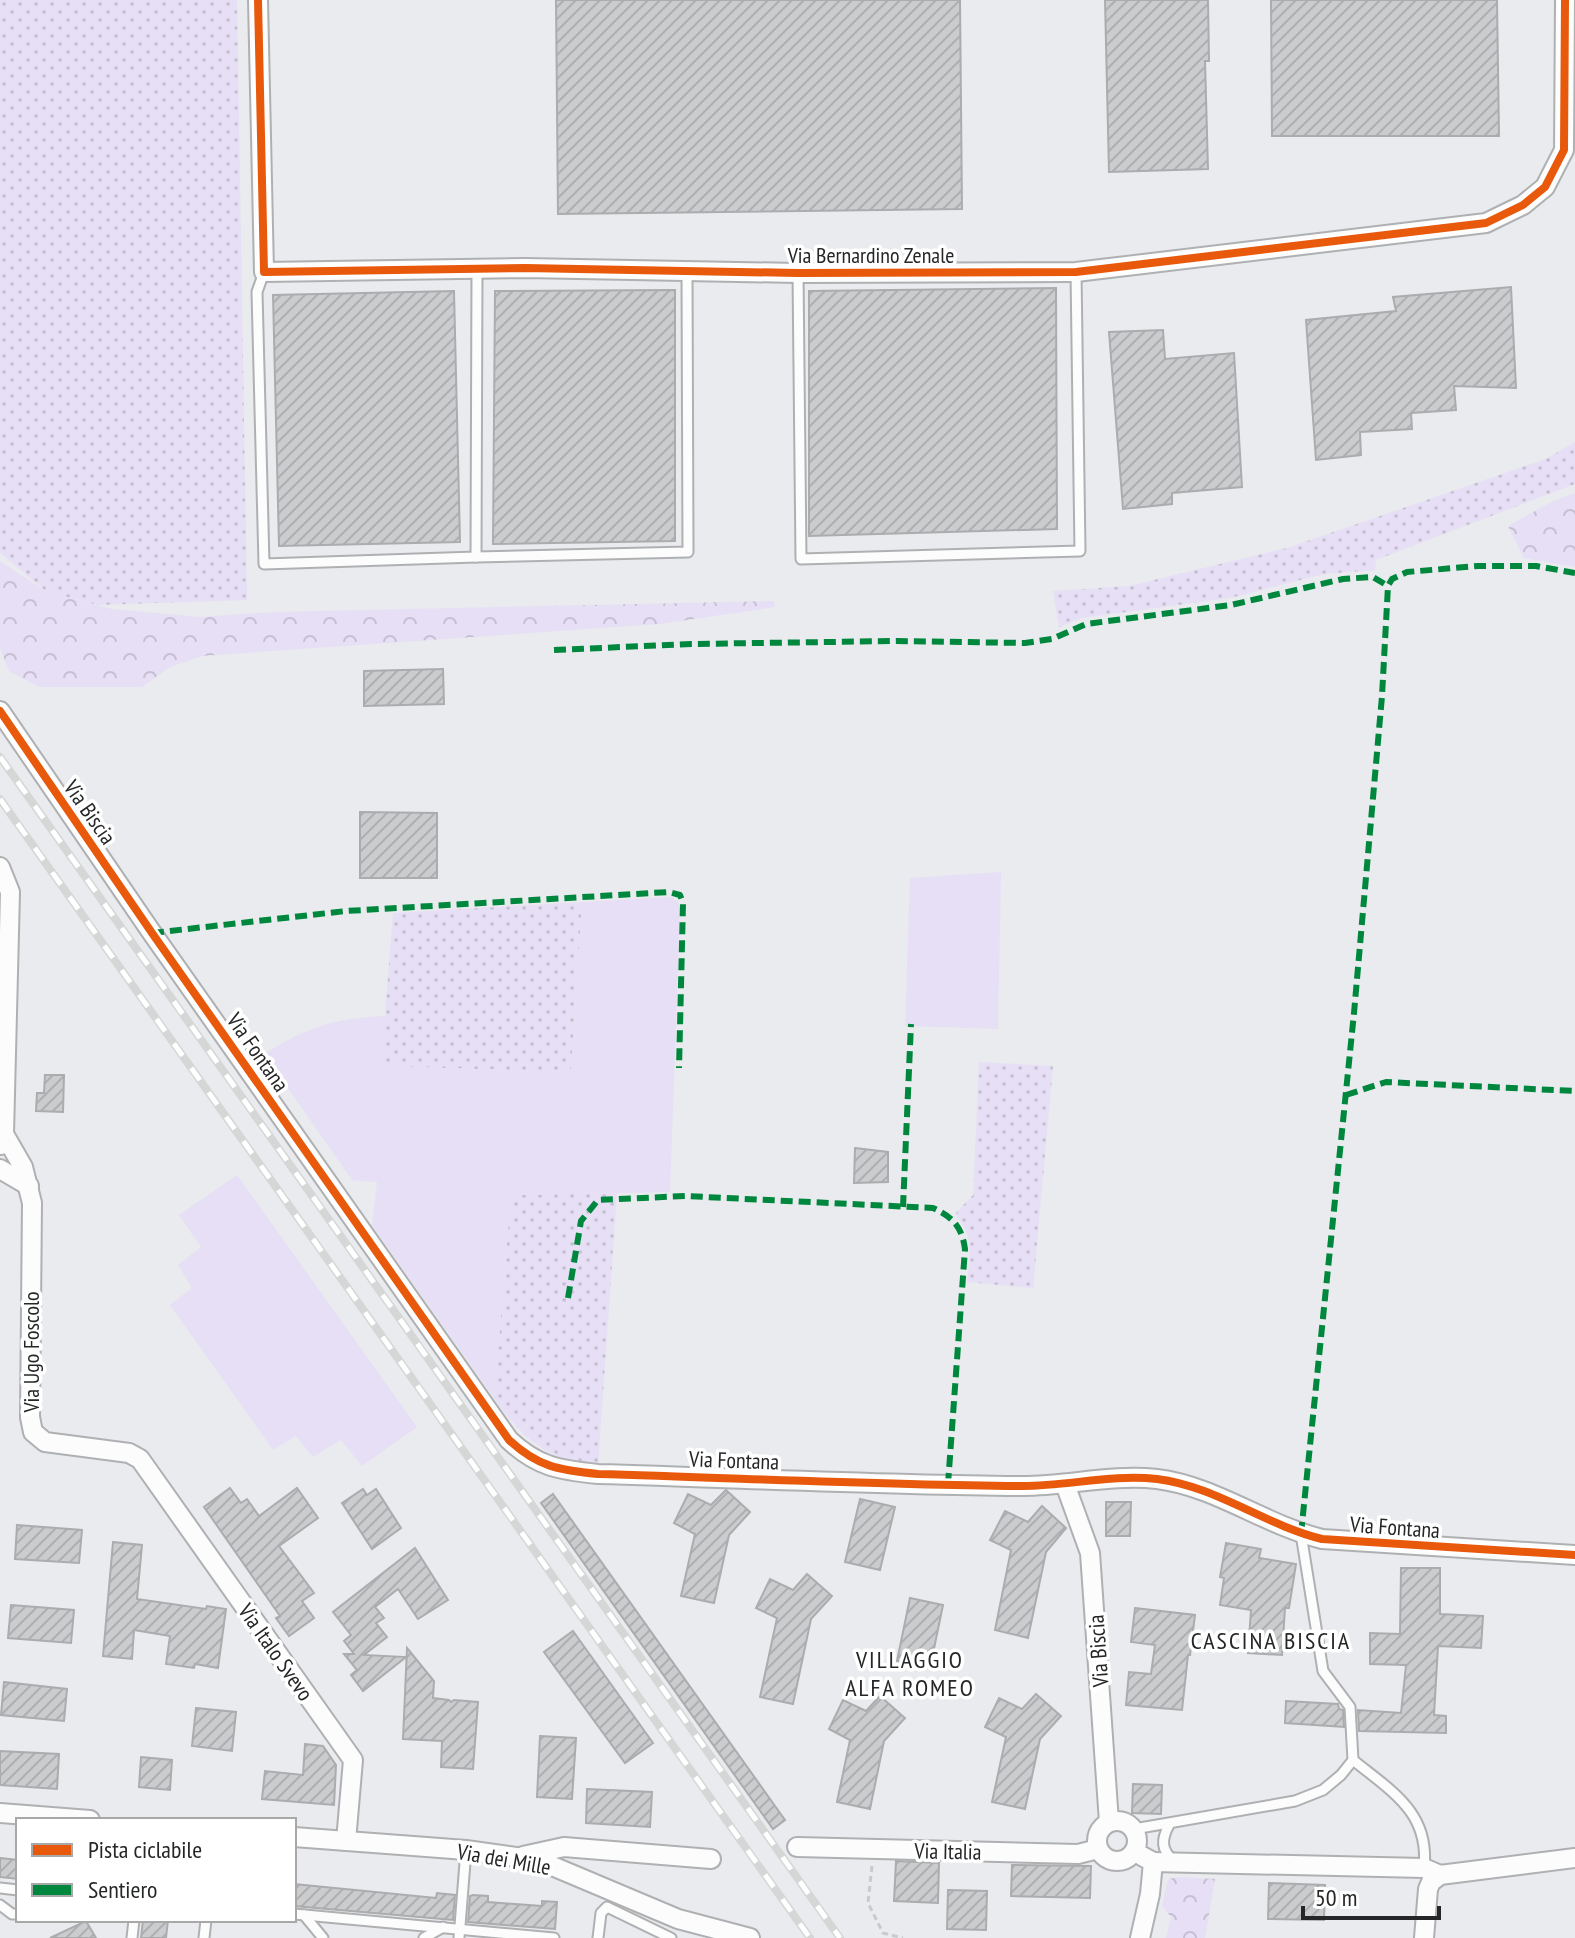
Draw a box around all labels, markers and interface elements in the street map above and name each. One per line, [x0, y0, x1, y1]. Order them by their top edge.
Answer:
street label: Via Bernardino Zenale [787, 241, 954, 269]
street label: Via Biscia [57, 773, 122, 850]
street label: Via Fontana [220, 1006, 295, 1097]
street label: Via Ugo Foscolo [17, 1291, 45, 1414]
street label: Via Fontana [688, 1444, 779, 1476]
street label: Via Fontana [1348, 1510, 1441, 1544]
street label: Via Italo Svevo [232, 1597, 320, 1706]
street label: Via Biscia [1082, 1614, 1115, 1689]
district label: CASCINA BISCIA [1191, 1625, 1351, 1656]
district label: VILLAGGIO ALFA ROMEO [845, 1644, 975, 1703]
legend [16, 1818, 296, 1922]
text: Pista ciclabile [88, 1834, 202, 1865]
street label: Via Italia [913, 1836, 982, 1866]
street label: Via dei Mille [454, 1837, 553, 1881]
scale bar [1303, 1870, 1439, 1920]
text: Sentiero [88, 1874, 157, 1905]
text: 50 m [1315, 1882, 1357, 1913]

